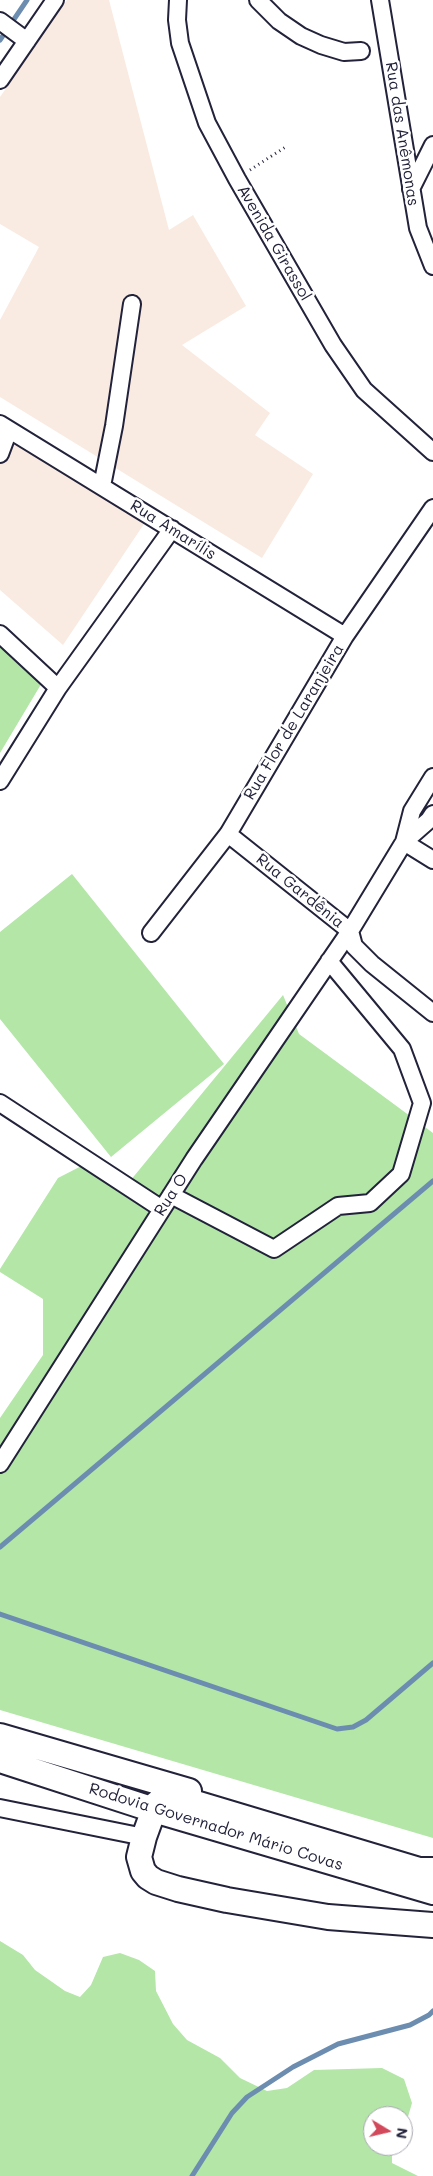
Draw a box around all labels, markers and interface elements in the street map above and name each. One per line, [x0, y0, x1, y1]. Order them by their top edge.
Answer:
street label: Rua das Anêmonas [381, 60, 423, 208]
street label: Avenida Girassol [233, 182, 315, 304]
street label: Rua Amarílis [127, 496, 219, 564]
street label: Rua Flor de Laranjeira [240, 641, 348, 803]
street label: Rua Gardênia [252, 850, 348, 932]
street label: Rua O [150, 1170, 192, 1220]
street label: Rodovia Governador Mário Covas [87, 1779, 345, 1875]
north arrow [363, 2106, 413, 2156]
text: N [392, 2127, 413, 2140]

